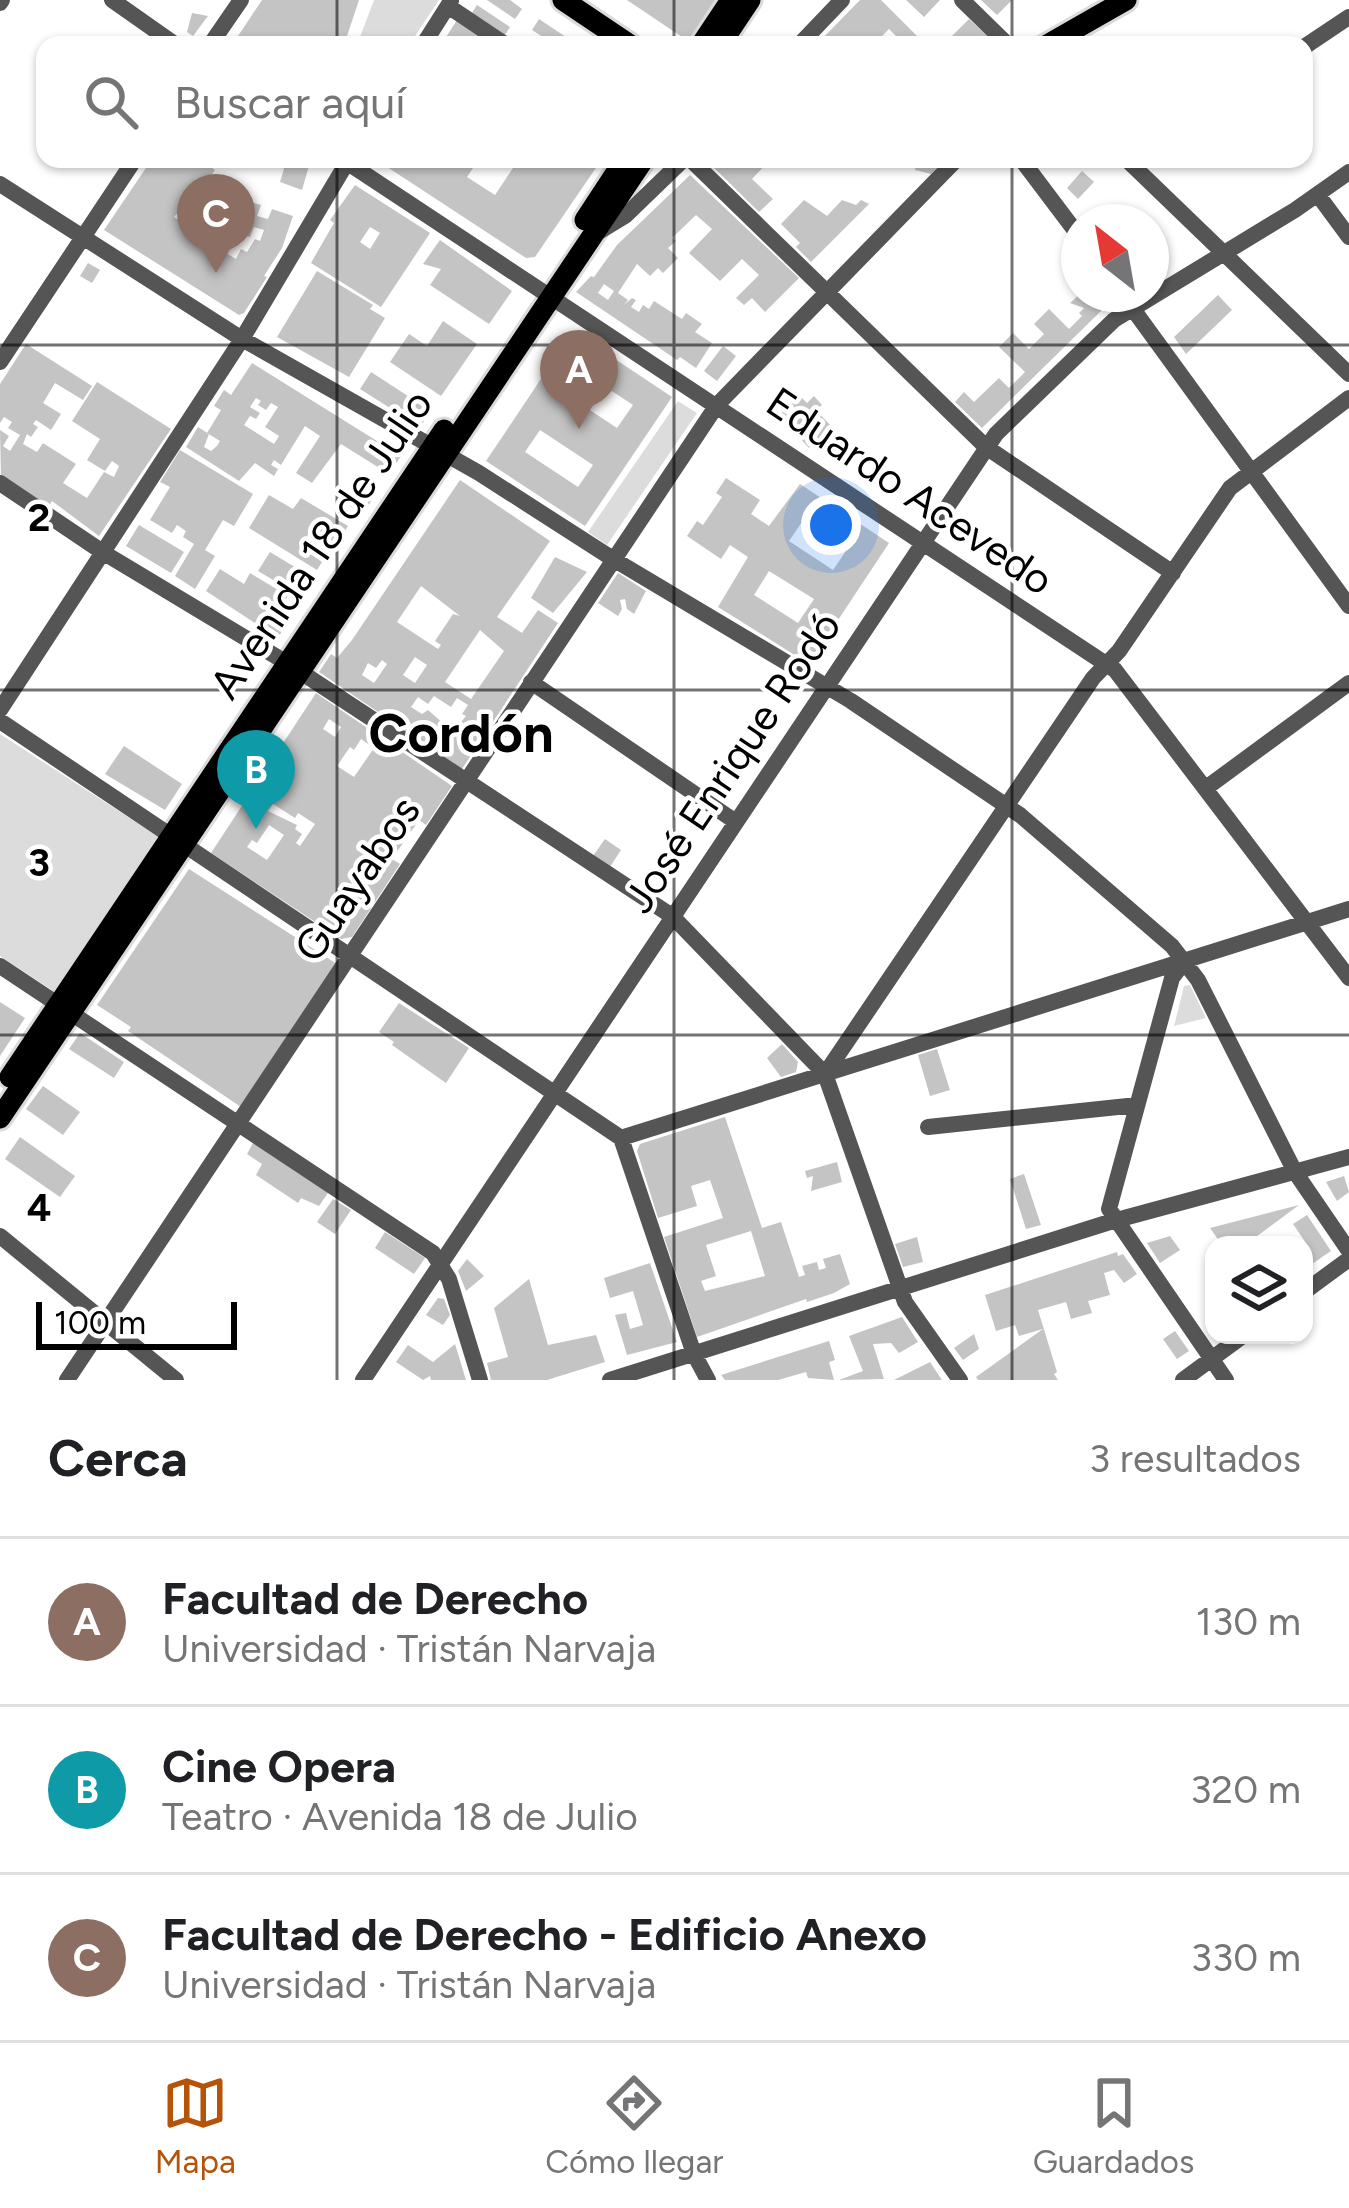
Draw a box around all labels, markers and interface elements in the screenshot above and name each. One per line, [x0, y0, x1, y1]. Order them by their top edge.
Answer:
search box [36, 36, 1313, 168]
icon: search [78, 69, 144, 135]
text: Buscar aquí [174, 75, 406, 129]
pin: C [177, 174, 255, 273]
north arrow [1061, 204, 1169, 312]
pin: A [540, 330, 618, 429]
street label: Eduardo Acevedo [757, 376, 1063, 606]
street label: Avenida 18 de Julio [199, 380, 443, 708]
text: 2 [28, 494, 50, 541]
your location [801, 495, 861, 555]
street label: José Enrique Rodó [612, 602, 852, 922]
district label: Cordón [368, 701, 554, 766]
pin: B [217, 730, 295, 829]
street label: Guayabos [283, 787, 431, 971]
text: 3 [28, 839, 50, 886]
text: 4 [27, 1184, 51, 1231]
map controls [1205, 1236, 1313, 1344]
button: layers [1205, 1236, 1313, 1344]
scale bar [36, 1296, 237, 1349]
text: 100 m [54, 1303, 146, 1342]
text: Cerca [48, 1428, 188, 1489]
text: 3 resultados [1089, 1435, 1301, 1482]
text: Facultad de Derecho [162, 1571, 588, 1625]
text: A [73, 1598, 101, 1645]
text: 130 m [1196, 1598, 1301, 1645]
text: Universidad · Tristán Narvaja [162, 1625, 656, 1672]
text: Cine Opera [162, 1739, 396, 1793]
text: B [75, 1766, 99, 1813]
text: 320 m [1190, 1766, 1301, 1813]
text: Teatro · Avenida 18 de Julio [162, 1793, 638, 1840]
text: Facultad de Derecho - Edificio Anexo [162, 1907, 927, 1961]
text: C [73, 1934, 101, 1981]
text: 330 m [1191, 1934, 1301, 1981]
text: Universidad · Tristán Narvaja [162, 1961, 656, 2008]
tab: Mapa [155, 2070, 236, 2181]
tab: Cómo llegar [545, 2070, 723, 2181]
tab: Guardados [1033, 2070, 1194, 2181]

